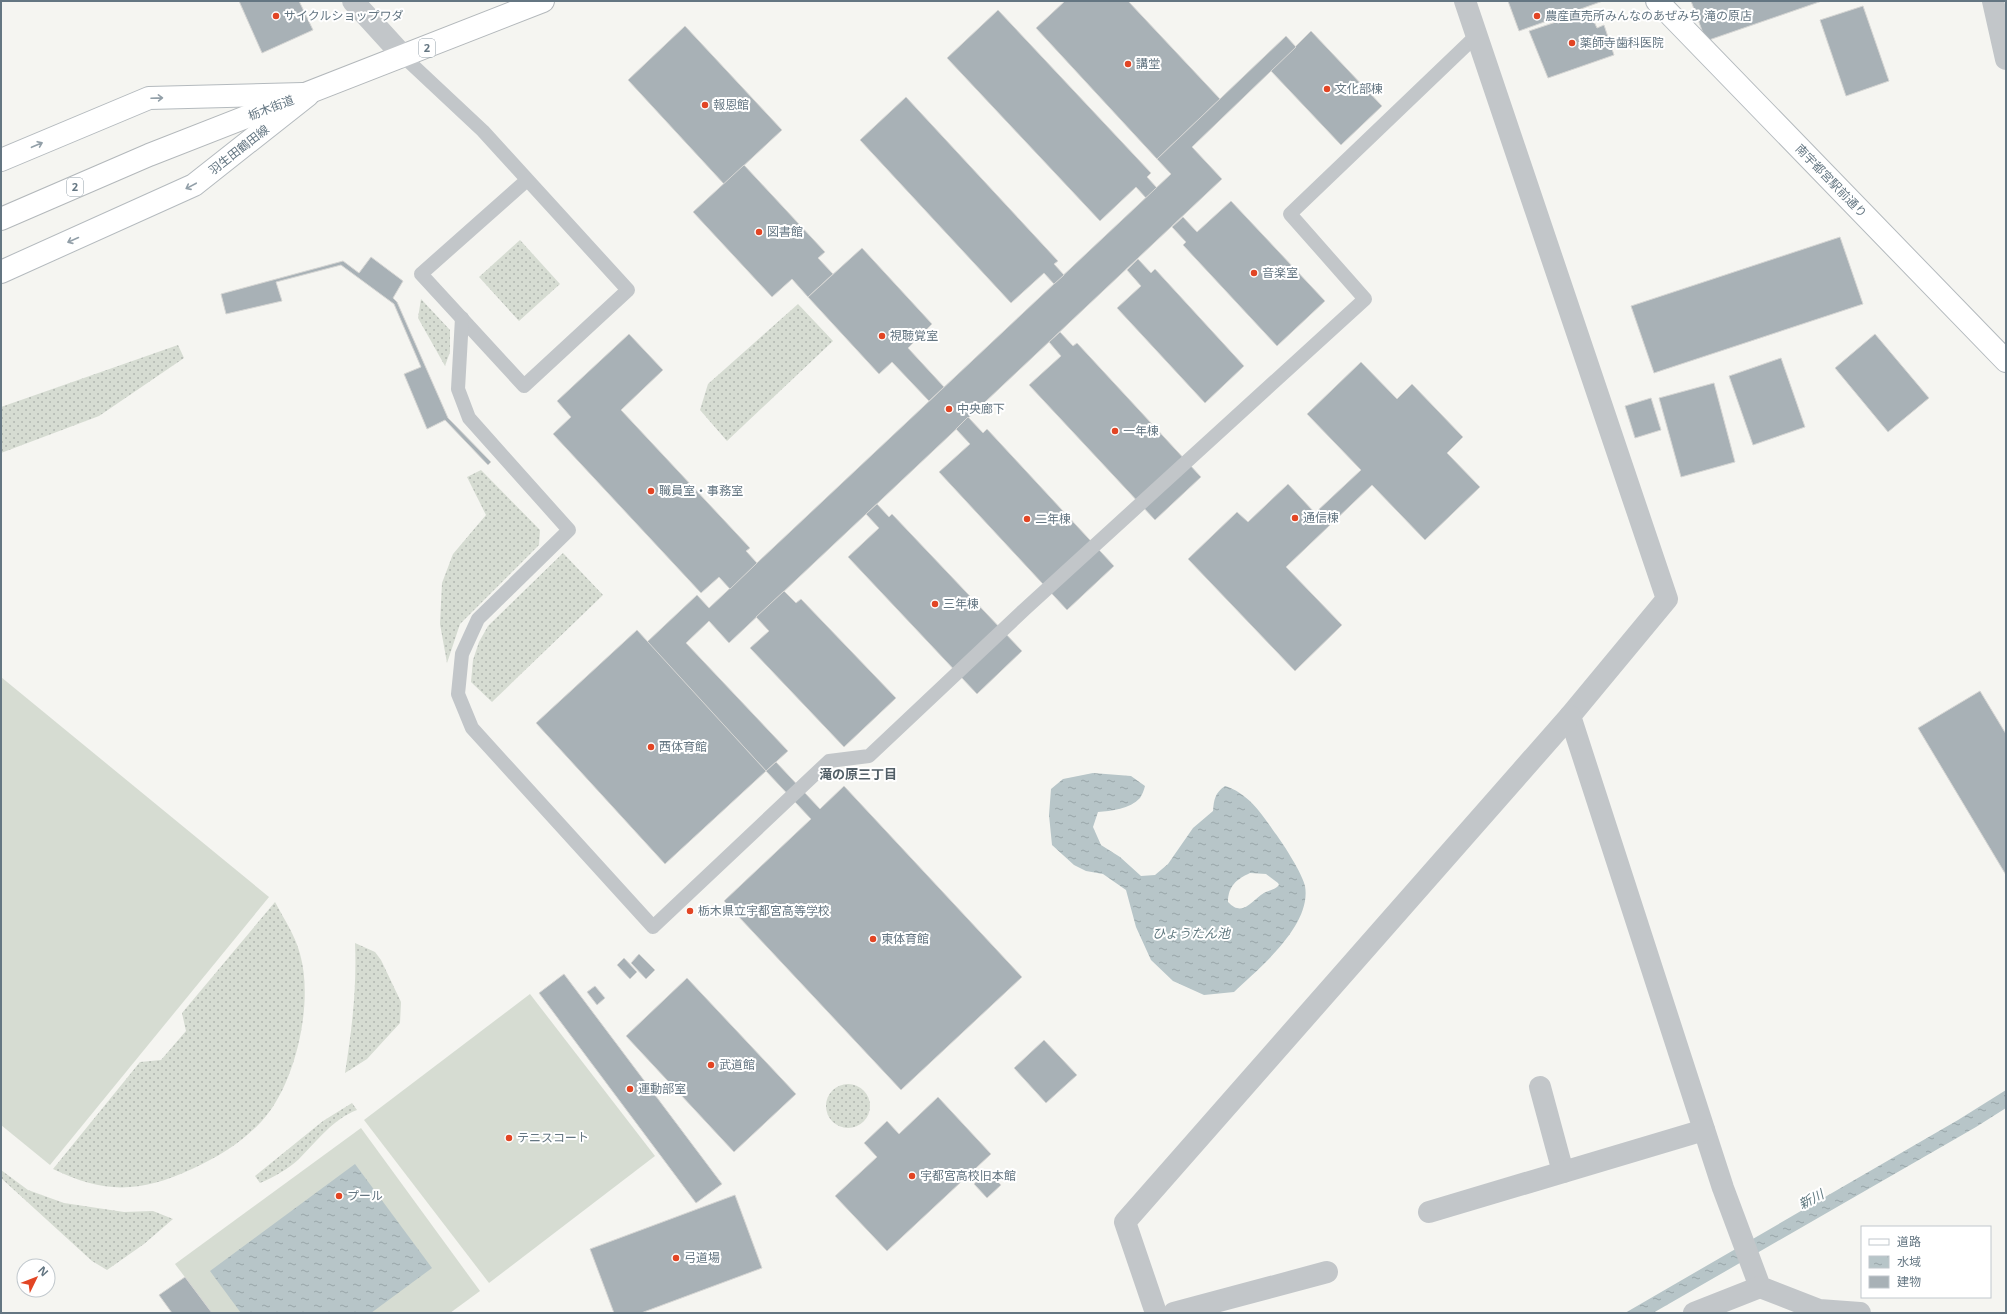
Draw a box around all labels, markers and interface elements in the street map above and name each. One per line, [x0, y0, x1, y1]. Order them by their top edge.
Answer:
place label: サイクルショップワダ [284, 7, 403, 24]
place label: 農産直売所みんなのあぜみち 滝の原店 [1545, 7, 1752, 24]
marker: サイクルショップワダ [271, 11, 281, 21]
marker: 農産直売所みんなのあぜみち 滝の原店 [1532, 11, 1542, 21]
place label: 薬師寺歯科医院 [1580, 34, 1664, 51]
marker: 薬師寺歯科医院 [1567, 38, 1577, 48]
road number: 2 [419, 39, 435, 57]
place label: 講堂 [1136, 55, 1160, 72]
marker: 講堂 [1123, 59, 1133, 69]
place label: 文化部棟 [1335, 80, 1383, 97]
marker: 文化部棟 [1322, 84, 1332, 94]
street label: 栃木街道 [245, 91, 296, 124]
one-way arrow [150, 94, 163, 102]
place label: 報恩館 [713, 96, 749, 113]
marker: 報恩館 [700, 100, 710, 110]
street label: 羽生田鶴田線 [205, 121, 272, 178]
street label: 南宇都宮駅前通り [1792, 140, 1871, 221]
one-way arrow [30, 141, 42, 149]
road number: 2 [67, 178, 83, 196]
one-way arrow [185, 183, 197, 190]
place label: 図書館 [767, 223, 803, 240]
marker: 図書館 [754, 227, 764, 237]
one-way arrow [67, 236, 79, 244]
place label: 音楽室 [1262, 264, 1298, 281]
marker: 音楽室 [1249, 268, 1259, 278]
place label: 視聴覚室 [890, 327, 938, 344]
marker: 視聴覚室 [877, 331, 887, 341]
place label: 中央廊下 [957, 400, 1005, 417]
marker: 中央廊下 [944, 404, 954, 414]
place label: 一年棟 [1123, 422, 1159, 439]
marker: 一年棟 [1110, 426, 1120, 436]
place label: 職員室・事務室 [659, 482, 743, 499]
marker: 職員室・事務室 [646, 486, 656, 496]
place label: 通信棟 [1303, 509, 1339, 526]
place label: 二年棟 [1035, 510, 1071, 527]
marker: 通信棟 [1290, 513, 1300, 523]
marker: 二年棟 [1022, 514, 1032, 524]
place label: 三年棟 [943, 595, 979, 612]
marker: 三年棟 [930, 599, 940, 609]
place label: 西体育館 [659, 738, 707, 755]
marker: 西体育館 [646, 742, 656, 752]
district label: 滝の原三丁目 [819, 765, 897, 783]
place label: 栃木県立宇都宮高等学校 [698, 902, 830, 919]
marker: 栃木県立宇都宮高等学校 [685, 906, 695, 916]
water label: ひょうたん池 [1152, 924, 1232, 942]
place label: 東体育館 [881, 930, 929, 947]
marker: 東体育館 [868, 934, 878, 944]
place label: 武道館 [719, 1056, 755, 1073]
marker: 武道館 [706, 1060, 716, 1070]
place label: 運動部室 [638, 1080, 686, 1097]
marker: 運動部室 [625, 1084, 635, 1094]
place label: テニスコート [517, 1129, 589, 1146]
marker: テニスコート [504, 1133, 514, 1143]
place label: 宇都宮高校旧本館 [920, 1167, 1016, 1184]
marker: 宇都宮高校旧本館 [907, 1171, 917, 1181]
water label: 新川 [1795, 1184, 1828, 1213]
place label: プール [347, 1187, 383, 1204]
marker: プール [334, 1191, 344, 1201]
legend [1861, 1226, 1991, 1298]
text: 道路 [1897, 1233, 1921, 1250]
place label: 弓道場 [684, 1249, 720, 1266]
marker: 弓道場 [671, 1253, 681, 1263]
text: 水域 [1897, 1253, 1921, 1270]
north arrow [16, 1258, 56, 1298]
text: N [35, 1262, 52, 1279]
text: 建物 [1897, 1273, 1921, 1290]

